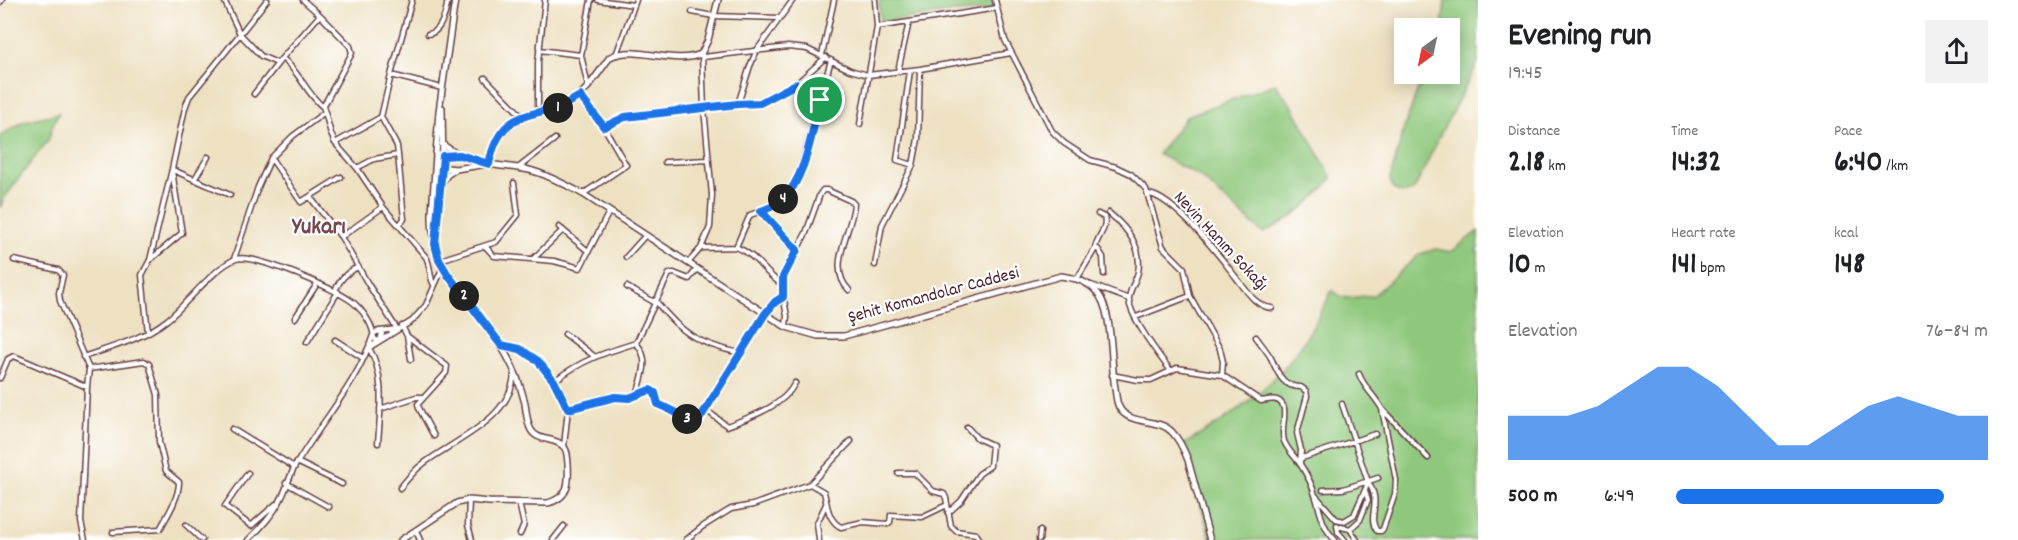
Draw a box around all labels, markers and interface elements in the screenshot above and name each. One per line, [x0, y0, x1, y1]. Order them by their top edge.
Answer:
text: Evening run [1508, 14, 1652, 61]
north arrow [1394, 18, 1460, 84]
map controls [1394, 18, 1460, 84]
button: share [1925, 20, 1988, 83]
text: 19:45 [1508, 60, 1542, 88]
pin [794, 74, 845, 125]
icon: arrive [803, 83, 836, 116]
pin: 1 [543, 93, 573, 123]
text: 1 [556, 96, 560, 119]
text: Distance [1508, 120, 1560, 143]
text: Time [1671, 120, 1698, 143]
text: Pace [1834, 120, 1862, 143]
text: 2.18 [1508, 143, 1545, 186]
text: 14:32 [1671, 143, 1721, 186]
text: 6:40 [1834, 143, 1882, 186]
text: km [1545, 155, 1566, 178]
text: /km [1882, 155, 1908, 178]
pin: 4 [768, 184, 798, 214]
street label: Nevin Hanım Sokağı [1167, 186, 1273, 298]
text: 4 [780, 187, 786, 210]
district label: Yukarı [291, 211, 346, 245]
text: Elevation [1508, 222, 1564, 245]
text: Heart rate [1671, 222, 1736, 245]
text: kcal [1834, 222, 1858, 245]
text: 10 [1508, 245, 1531, 288]
text: 141 [1671, 245, 1697, 288]
text: 148 [1834, 245, 1865, 288]
text: m [1531, 257, 1546, 280]
text: bpm [1697, 257, 1726, 280]
street label: Şehit Komandolar Caddesi [846, 261, 1022, 331]
pin: 2 [449, 281, 479, 311]
text: 2 [461, 284, 468, 307]
text: Elevation [1508, 318, 1578, 346]
text: 76–84 m [1926, 318, 1988, 346]
pin: 3 [672, 404, 702, 434]
text: 3 [683, 407, 691, 430]
text: 500 m [1508, 483, 1557, 511]
text: 6:49 [1604, 483, 1635, 511]

